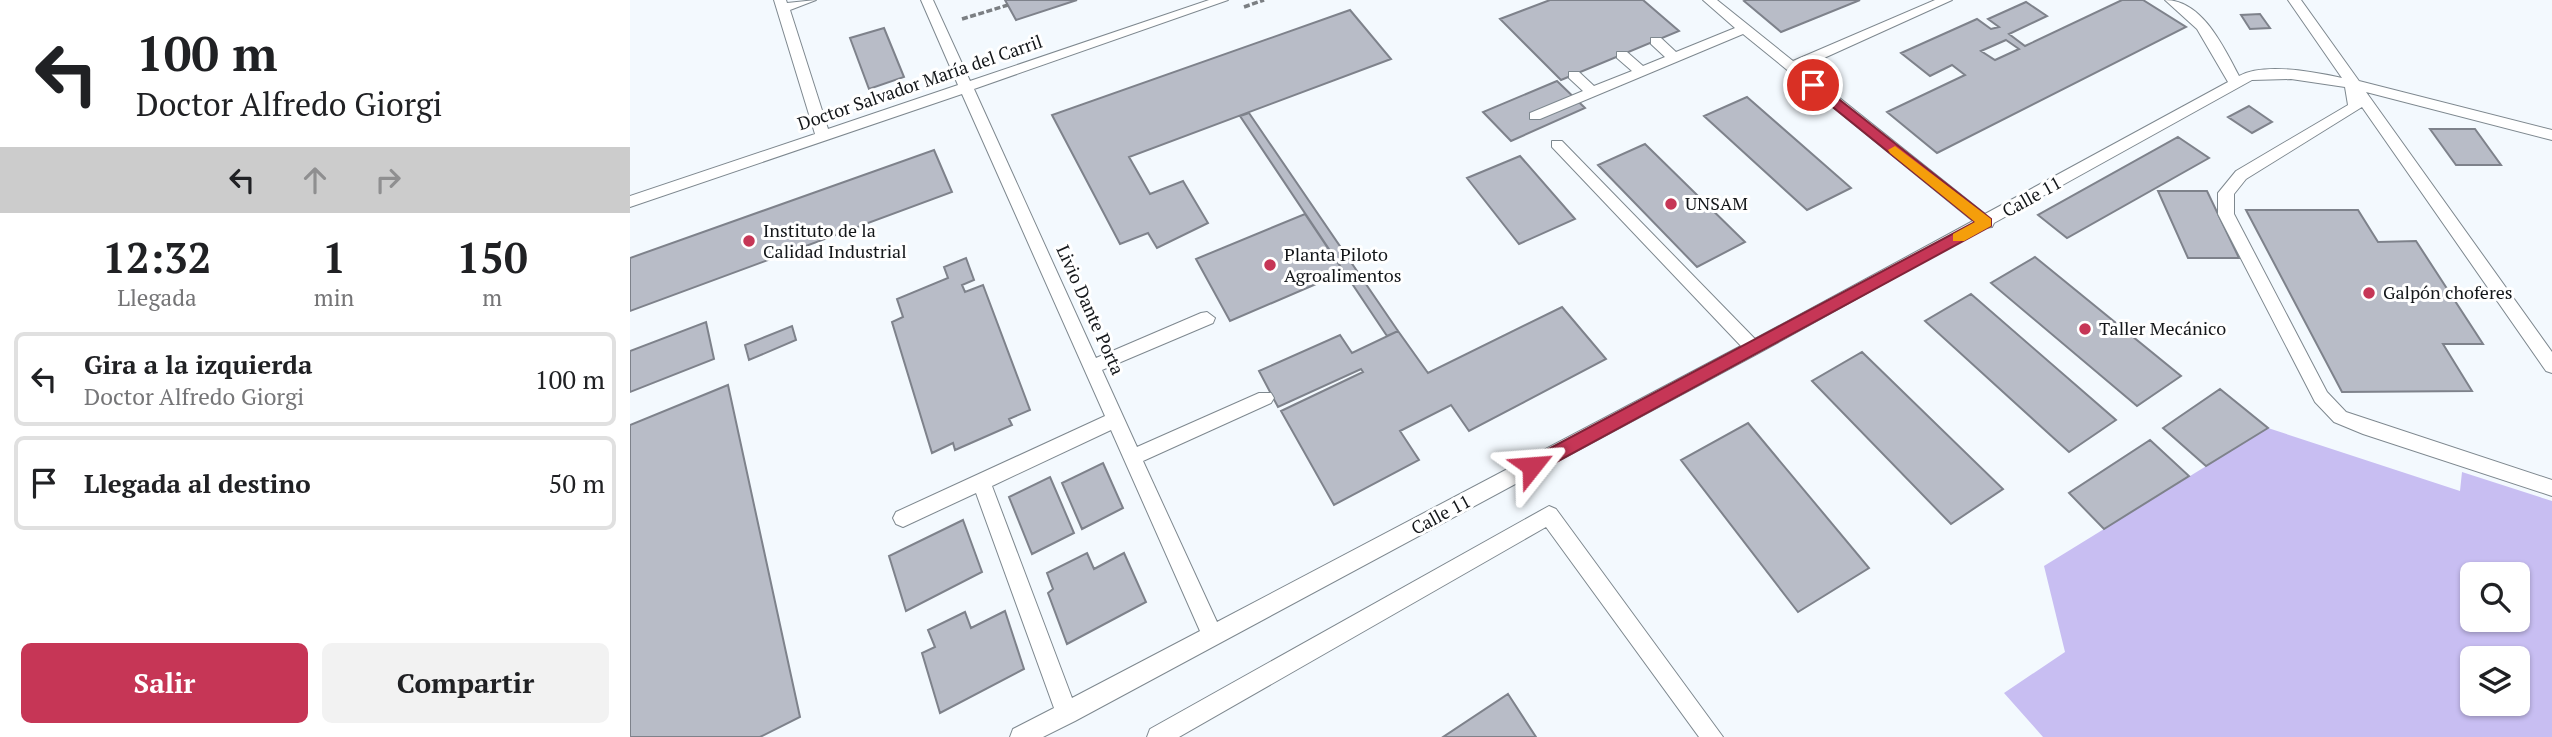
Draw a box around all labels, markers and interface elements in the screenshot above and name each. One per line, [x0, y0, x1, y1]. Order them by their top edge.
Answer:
text: 100 m [136, 20, 278, 85]
icon: left [21, 28, 112, 119]
street label: Doctor Salvador María del Carril [794, 29, 1045, 135]
pin [1783, 55, 1843, 115]
icon: arrive [1794, 66, 1832, 104]
text: Doctor Alfredo Giorgi [136, 83, 442, 125]
icon: left [223, 161, 261, 199]
icon: ahead [296, 161, 334, 199]
icon: right [369, 161, 407, 199]
street label: Calle 11 [1998, 170, 2065, 222]
place label: UNSAM [1685, 191, 1748, 215]
marker: UNSAM [1663, 196, 1679, 212]
place label: Instituto de la Calidad Industrial [763, 218, 907, 263]
text: 12:32 [102, 229, 212, 285]
text: 1 [322, 229, 346, 285]
text: 150 [457, 229, 528, 285]
marker: Instituto de la Calidad Industrial [741, 233, 757, 249]
street label: Livio Dante Porta [1052, 241, 1130, 378]
place label: Planta Piloto Agroalimentos [1284, 242, 1402, 287]
marker: Planta Piloto Agroalimentos [1262, 257, 1278, 273]
place label: Galpón choferes [2383, 280, 2513, 304]
text: Llegada [117, 282, 197, 313]
text: min [314, 282, 354, 313]
text: m [482, 282, 502, 313]
marker: Galpón choferes [2361, 285, 2377, 301]
place label: Taller Mecánico [2099, 316, 2226, 340]
marker: Taller Mecánico [2077, 321, 2093, 337]
text: Gira a la izquierda [84, 347, 312, 381]
icon: left [25, 360, 63, 398]
text: 100 m [535, 362, 605, 396]
text: Doctor Alfredo Giorgi [84, 381, 304, 412]
position arrow [1495, 429, 1569, 503]
icon: arrive [25, 464, 63, 502]
text: Llegada al destino [84, 466, 311, 500]
text: 50 m [549, 466, 605, 500]
street label: Calle 11 [1407, 488, 1474, 540]
map controls [2460, 562, 2530, 716]
button: search [2460, 562, 2530, 632]
button: Salir [21, 643, 308, 723]
button: Compartir [322, 643, 609, 723]
button: layers [2460, 646, 2530, 716]

